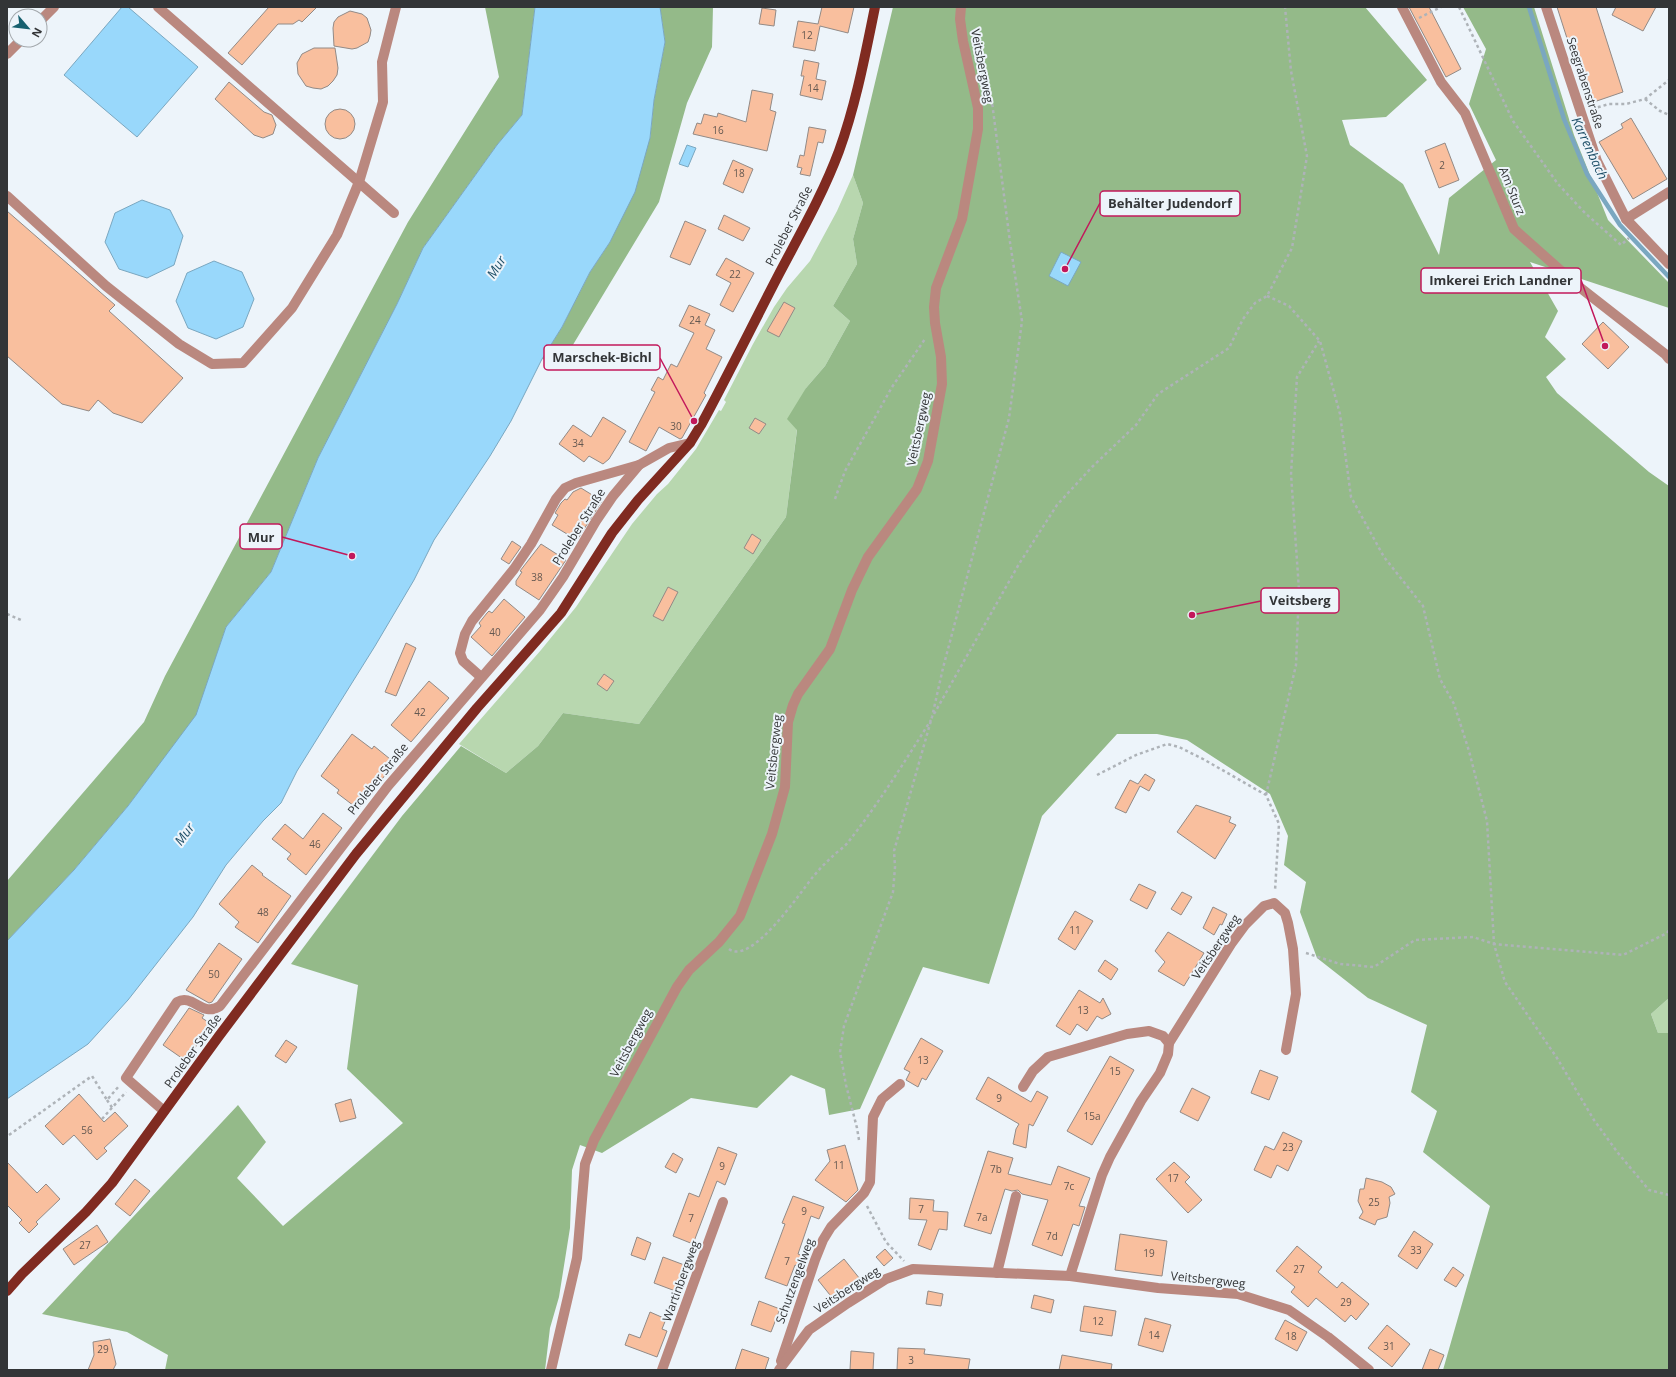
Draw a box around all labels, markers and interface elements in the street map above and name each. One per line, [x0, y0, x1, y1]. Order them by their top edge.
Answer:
north arrow [8, 8, 48, 48]
text: N [29, 25, 46, 40]
street label: Veitsbergweg [967, 27, 998, 105]
house number: 12 [801, 28, 813, 42]
street label: Seegrabenstraße [1563, 35, 1608, 131]
house number: 14 [807, 81, 819, 95]
water label: Karrenbach [1568, 114, 1612, 182]
house number: 16 [712, 123, 724, 137]
house number: 2 [1439, 158, 1445, 172]
street label: Am Sturz [1495, 164, 1530, 218]
house number: 18 [733, 166, 745, 180]
street label: Proleber Straße [761, 183, 816, 269]
callout: Behälter Judendorf [1100, 191, 1240, 216]
text: Behälter Judendorf [1108, 194, 1233, 212]
water label: Mur [482, 252, 510, 282]
house number: 22 [729, 267, 741, 281]
callout: Imkerei Erich Landner [1421, 268, 1581, 293]
text: Imkerei Erich Landner [1429, 271, 1573, 289]
house number: 24 [689, 313, 701, 327]
callout: Marschek-Bichl [544, 345, 660, 370]
text: Marschek-Bichl [552, 348, 652, 366]
street label: Veitsbergweg [902, 390, 935, 467]
house number: 30 [670, 419, 682, 433]
house number: 34 [572, 436, 584, 450]
street label: Proleber Straße [548, 485, 609, 568]
callout: Mur [240, 524, 282, 549]
text: Mur [248, 528, 274, 546]
house number: 38 [531, 570, 543, 584]
callout: Veitsberg [1261, 588, 1339, 613]
text: Veitsberg [1269, 591, 1331, 609]
house number: 40 [489, 625, 501, 639]
house number: 42 [414, 705, 426, 719]
street label: Veitsbergweg [761, 713, 786, 790]
street label: Proleber Straße [343, 739, 412, 818]
water label: Mur [170, 819, 199, 849]
house number: 46 [309, 837, 321, 851]
house number: 48 [257, 905, 269, 919]
street label: Veitsbergweg [1188, 910, 1244, 983]
house number: 11 [1069, 923, 1081, 937]
house number: 50 [208, 967, 220, 981]
house number: 13 [1077, 1003, 1089, 1017]
street label: Veitsbergweg [605, 1005, 656, 1080]
street label: Proleber Straße [160, 1010, 225, 1091]
house number: 13 [917, 1053, 929, 1067]
house number: 15 [1109, 1064, 1121, 1078]
house number: 9 [996, 1091, 1002, 1105]
house number: 15a [1084, 1109, 1101, 1123]
house number: 56 [81, 1123, 93, 1137]
house number: 23 [1282, 1140, 1294, 1154]
house number: 11 [833, 1158, 845, 1172]
house number: 9 [719, 1159, 725, 1173]
house number: 7b [990, 1162, 1002, 1176]
house number: 17 [1167, 1171, 1179, 1185]
house number: 7c [1064, 1179, 1074, 1193]
house number: 25 [1368, 1195, 1380, 1209]
house number: 7 [918, 1202, 924, 1216]
house number: 9 [801, 1204, 807, 1218]
house number: 7a [976, 1210, 988, 1224]
house number: 7 [688, 1211, 694, 1225]
house number: 7d [1046, 1229, 1058, 1243]
street label: Schutzengelweg [771, 1235, 818, 1326]
street label: Wartinbergweg [658, 1237, 703, 1324]
house number: 27 [79, 1238, 91, 1252]
house number: 33 [1410, 1243, 1422, 1257]
house number: 19 [1143, 1246, 1155, 1260]
house number: 7 [784, 1254, 790, 1268]
street label: Veitsbergweg [811, 1262, 883, 1317]
house number: 27 [1293, 1262, 1305, 1276]
street label: Veitsbergweg [1170, 1267, 1247, 1292]
house number: 29 [1340, 1295, 1352, 1309]
house number: 12 [1092, 1314, 1104, 1328]
house number: 14 [1148, 1328, 1160, 1342]
house number: 18 [1285, 1329, 1297, 1343]
house number: 31 [1383, 1339, 1395, 1353]
house number: 29 [97, 1342, 109, 1356]
house number: 3 [908, 1353, 914, 1367]

